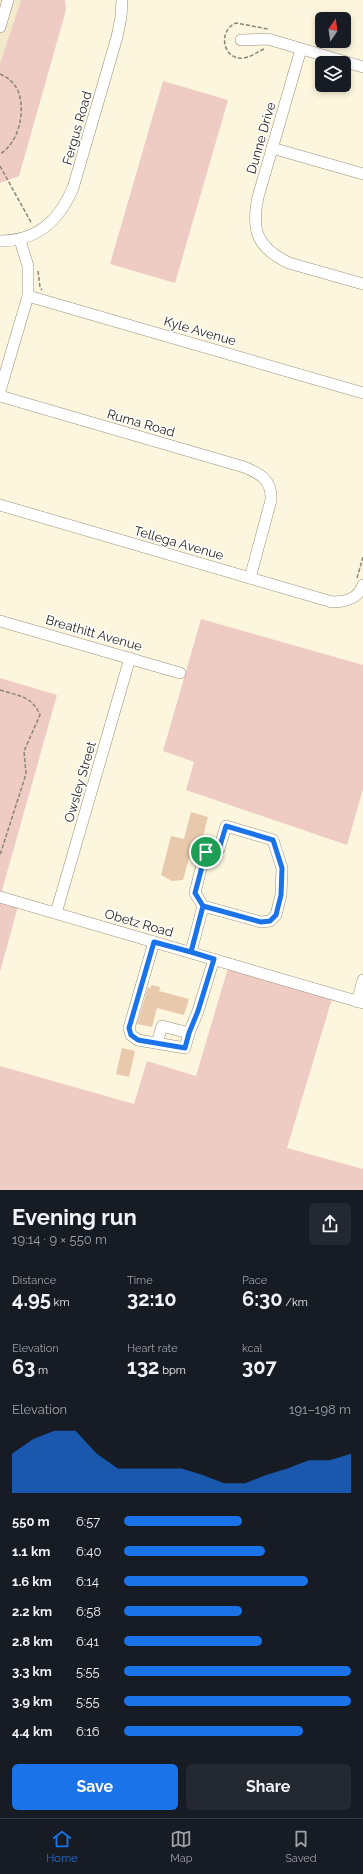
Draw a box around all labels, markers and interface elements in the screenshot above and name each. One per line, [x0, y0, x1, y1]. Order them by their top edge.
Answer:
north arrow [315, 12, 351, 48]
map controls [315, 12, 351, 92]
button: layers [315, 56, 351, 92]
street label: Fergus Road [59, 90, 95, 166]
street label: Dunne Drive [244, 100, 279, 176]
street label: Kyle Avenue [162, 314, 238, 349]
street label: Ruma Road [105, 406, 177, 440]
street label: Tellega Avenue [132, 523, 226, 563]
street label: Breathitt Avenue [44, 612, 144, 654]
street label: Owsley Street [61, 739, 99, 824]
pin [189, 835, 223, 869]
icon: arrive [195, 841, 217, 863]
street label: Obetz Road [103, 906, 175, 940]
button: share [309, 1203, 351, 1245]
text: Evening run [12, 1204, 137, 1230]
text: 19:14 · 9 × 550 m [12, 1232, 107, 1247]
text: Distance [12, 1274, 56, 1287]
text: Time [127, 1274, 153, 1287]
text: Pace [242, 1274, 267, 1287]
text: 4.95 [12, 1287, 51, 1311]
text: 32:10 [127, 1287, 177, 1311]
text: 6:30 [242, 1287, 283, 1311]
text: km [51, 1296, 70, 1309]
text: /km [283, 1296, 308, 1309]
text: Elevation [12, 1342, 59, 1355]
text: Heart rate [127, 1342, 178, 1355]
text: kcal [242, 1342, 263, 1355]
text: 63 [12, 1355, 35, 1379]
text: 132 [127, 1355, 159, 1379]
text: 307 [242, 1355, 277, 1379]
text: m [35, 1364, 48, 1377]
text: bpm [159, 1364, 186, 1377]
text: Elevation [12, 1402, 67, 1417]
text: 191–198 m [289, 1402, 351, 1417]
text: 550 m [12, 1514, 50, 1529]
text: 6:57 [76, 1514, 100, 1529]
text: 1.1 km [12, 1544, 50, 1559]
text: 6:40 [76, 1544, 101, 1559]
text: 1.6 km [12, 1574, 52, 1589]
text: 6:14 [76, 1574, 99, 1589]
text: 2.2 km [12, 1604, 52, 1619]
text: 6:58 [76, 1604, 101, 1619]
text: 2.8 km [12, 1634, 53, 1649]
text: 6:41 [76, 1634, 99, 1649]
text: 3.3 km [12, 1664, 52, 1679]
text: 5:55 [76, 1664, 100, 1679]
text: 3.9 km [12, 1694, 52, 1709]
text: 5:55 [76, 1694, 100, 1709]
text: 4.4 km [12, 1724, 52, 1739]
text: 6:16 [76, 1724, 100, 1739]
button: Save [12, 1764, 178, 1810]
button: Share [186, 1764, 351, 1810]
tab: Home [46, 1828, 77, 1865]
tab: Map [170, 1828, 193, 1865]
tab: Saved [285, 1828, 317, 1865]

